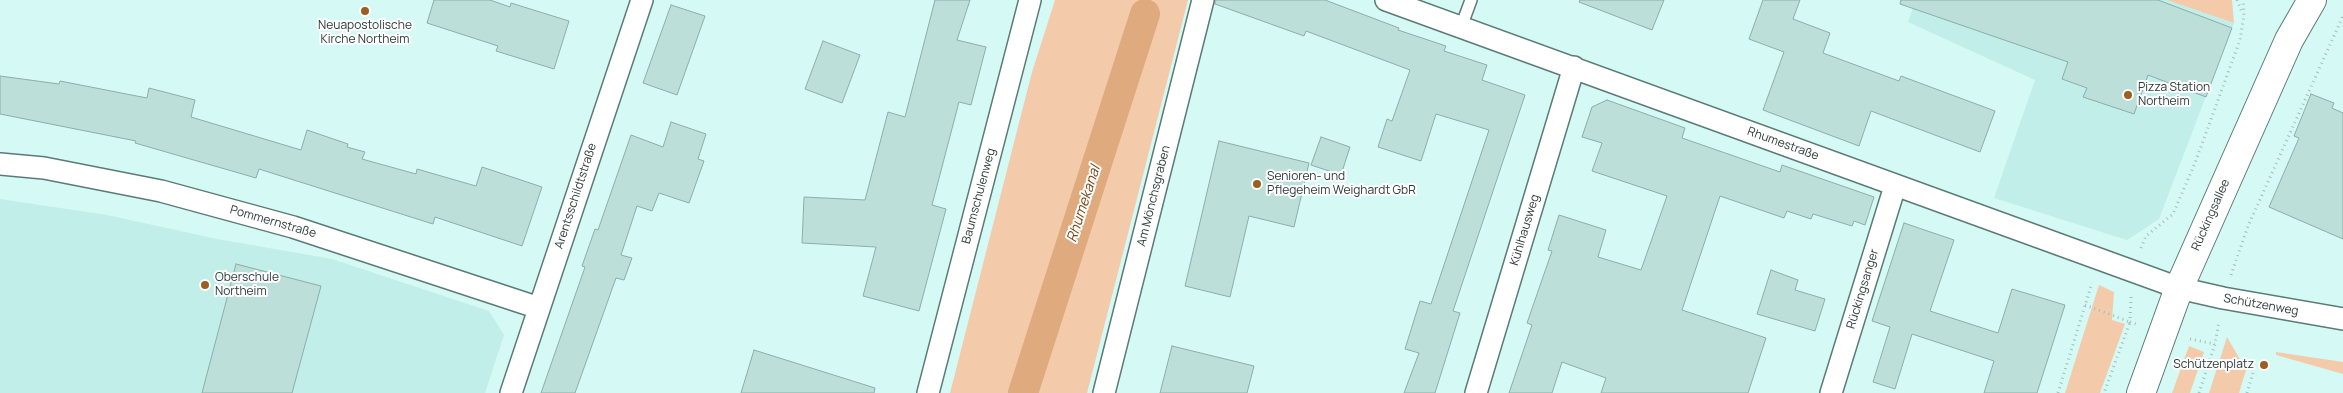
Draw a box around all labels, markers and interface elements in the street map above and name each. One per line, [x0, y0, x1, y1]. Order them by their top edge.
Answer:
marker: Neuapostolische Kirche Northeim [359, 5, 371, 17]
place label: Neuapostolische Kirche Northeim [318, 19, 412, 47]
place label: Pizza Station Northeim [2138, 81, 2210, 109]
marker: Pizza Station Northeim [2122, 89, 2134, 101]
street label: Rhumestraße [1745, 124, 1821, 164]
street label: Arentsschildtstraße [552, 141, 600, 251]
street label: Am Mönchsgraben [1135, 144, 1173, 248]
street label: Baumschulenweg [959, 147, 999, 245]
water label: Rhumekanal [1064, 164, 1104, 244]
place label: Senioren- und Pflegeheim Weighardt GbR [1267, 170, 1416, 198]
street label: Rückingsallee [2189, 177, 2233, 253]
marker: Senioren- und Pflegeheim Weighardt GbR [1251, 178, 1263, 190]
street label: Kühlhausweg [1507, 193, 1543, 267]
street label: Pommernstraße [228, 203, 318, 241]
street label: Rückingsanger [1844, 247, 1882, 331]
place label: Oberschule Northeim [215, 271, 279, 299]
marker: Oberschule Northeim [199, 279, 211, 291]
street label: Schützenweg [2222, 291, 2300, 319]
place label: Schützenplatz [2173, 358, 2254, 372]
marker: Schützenplatz [2258, 359, 2270, 371]

